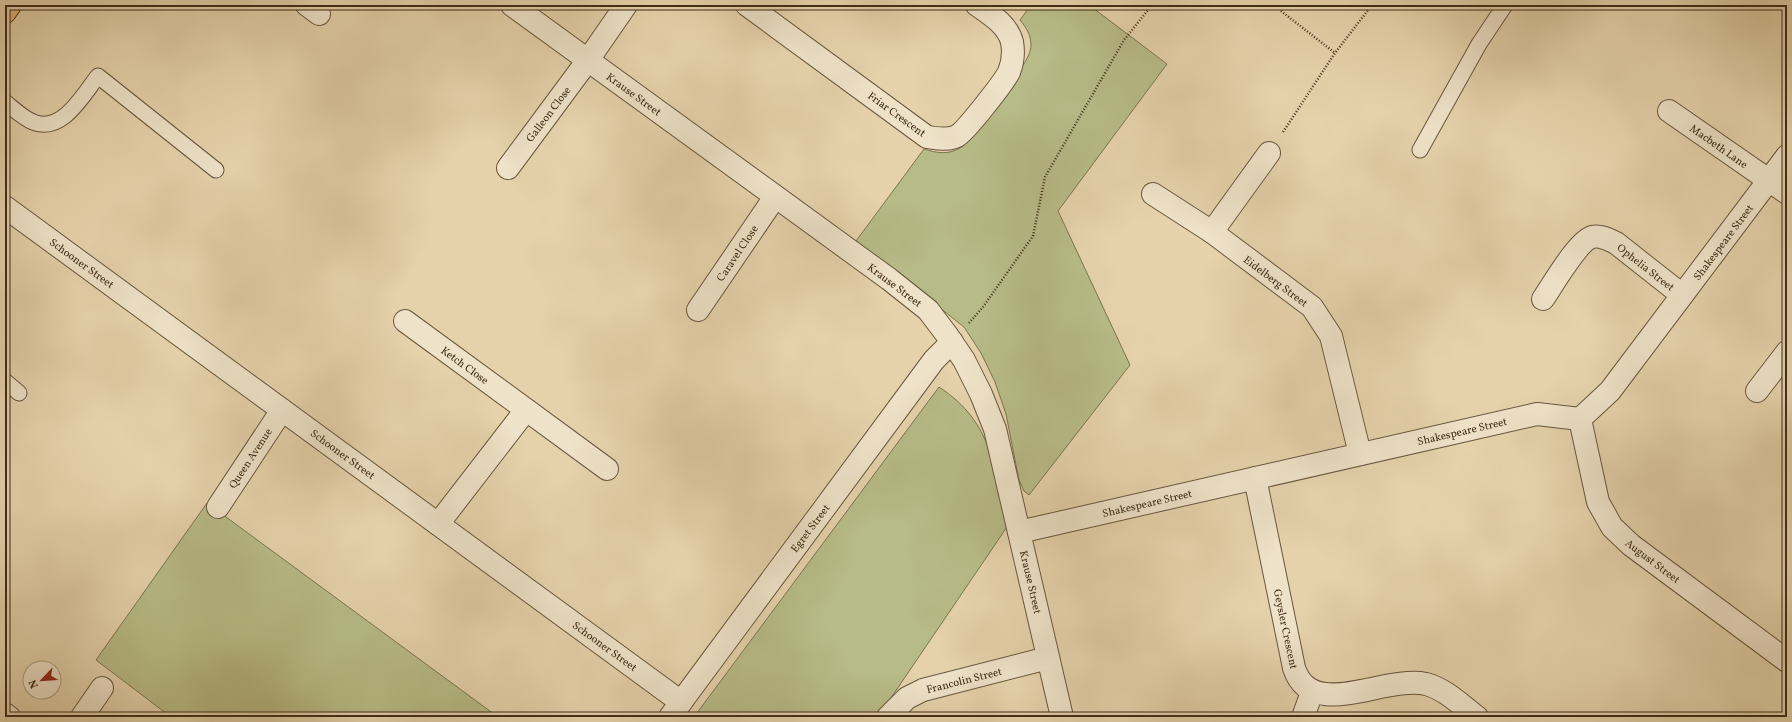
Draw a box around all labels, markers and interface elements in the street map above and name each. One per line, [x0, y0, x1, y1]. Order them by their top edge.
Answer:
street label: Krause Street [603, 70, 664, 120]
street label: Galleon Close [523, 84, 575, 146]
street label: Friar Crescent [864, 89, 928, 141]
street label: Macbeth Lane [1686, 122, 1750, 173]
street label: Shakespeare Street [1691, 202, 1758, 284]
street label: Caravel Close [714, 223, 763, 285]
street label: Schooner Street [46, 236, 117, 293]
street label: Ophelia Street [1613, 241, 1677, 295]
street label: Eidelberg Street [1240, 253, 1311, 311]
street label: Krause Street [864, 261, 925, 312]
street label: Ketch Close [437, 344, 491, 389]
street label: Shakespeare Street [1416, 415, 1509, 450]
street label: Queen Avenue [226, 426, 276, 492]
street label: Schooner Street [307, 427, 378, 484]
street label: Shakespeare Street [1101, 487, 1194, 522]
street label: Egret Street [788, 502, 834, 556]
street label: August Street [1622, 537, 1683, 588]
street label: Krause Street [1015, 549, 1044, 616]
street label: Geysler Crescent [1269, 588, 1300, 671]
street label: Schooner Street [569, 619, 640, 676]
north arrow [22, 660, 62, 700]
street label: Francolin Street [925, 665, 1004, 698]
text: N [26, 677, 43, 690]

